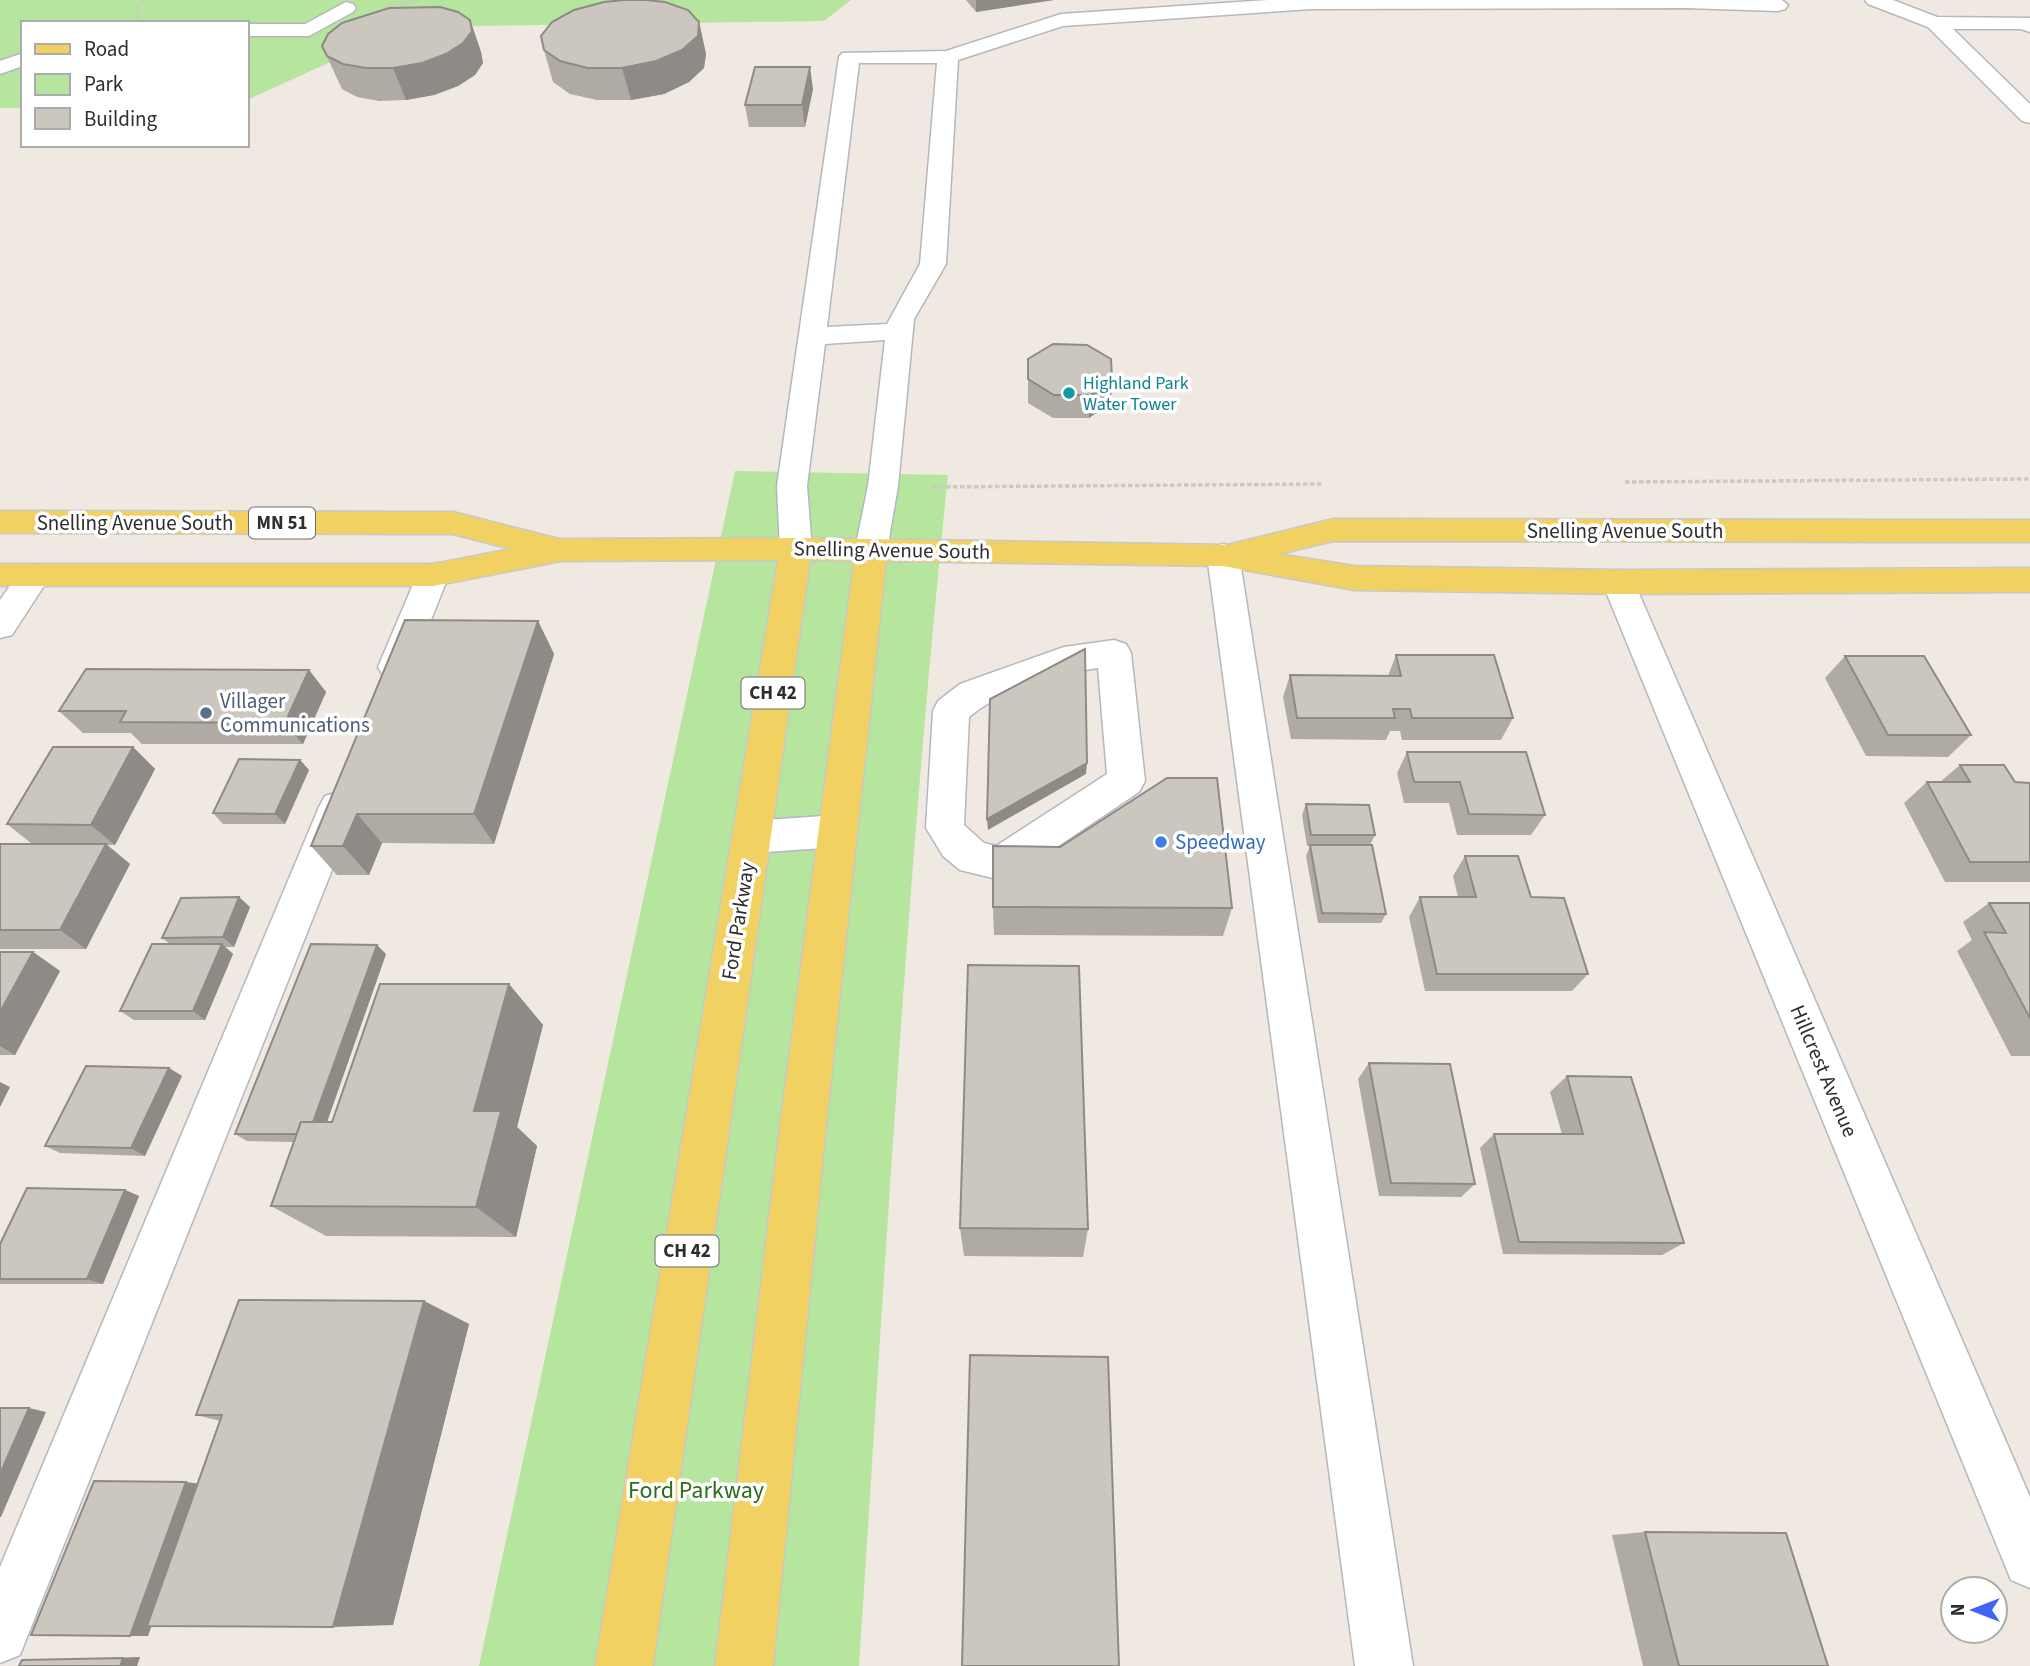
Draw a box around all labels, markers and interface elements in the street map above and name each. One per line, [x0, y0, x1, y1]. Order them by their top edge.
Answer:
legend [21, 21, 248, 147]
text: Road [84, 34, 129, 64]
text: Park [84, 69, 124, 99]
text: Building [84, 104, 158, 134]
place label: Highland Park Water Tower [1083, 371, 1189, 417]
marker: Highland Park Water Tower [1061, 385, 1077, 401]
street label: Snelling Avenue South [37, 508, 233, 538]
road number: MN 51 [249, 508, 315, 538]
street label: Snelling Avenue South [1527, 516, 1723, 546]
street label: Snelling Avenue South [793, 533, 991, 567]
road number: CH 42 [742, 678, 804, 708]
place label: Villager Communications [220, 686, 370, 740]
marker: Villager Communications [198, 705, 214, 721]
place label: Speedway [1175, 827, 1266, 857]
marker: Speedway [1153, 834, 1169, 850]
street label: Ford Parkway [714, 860, 762, 982]
street label: Hillcrest Avenue [1783, 1000, 1865, 1142]
road number: CH 42 [656, 1236, 718, 1266]
park label: Ford Parkway [628, 1473, 764, 1508]
north arrow [1939, 1575, 2009, 1645]
text: N [1945, 1604, 1972, 1616]

